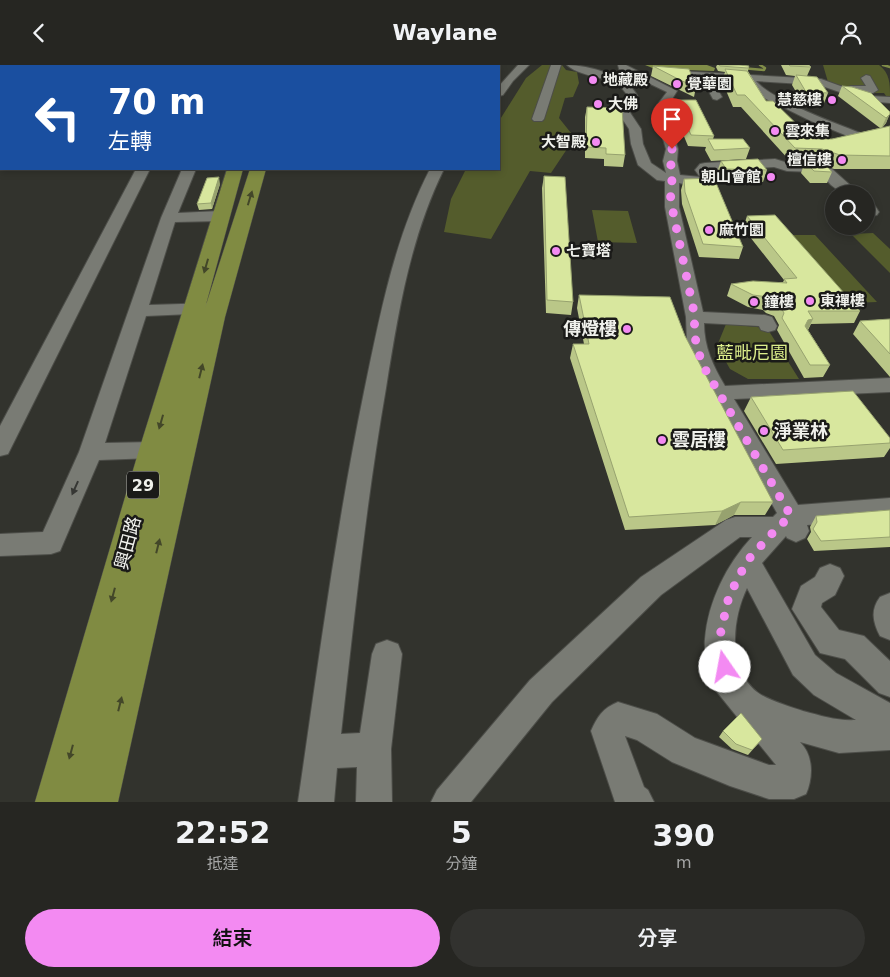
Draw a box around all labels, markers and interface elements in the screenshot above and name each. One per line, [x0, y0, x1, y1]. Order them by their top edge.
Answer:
icon: back [25, 19, 53, 47]
icon: person [837, 19, 865, 47]
text: Waylane [393, 20, 497, 45]
place label: 地藏殿 [603, 71, 648, 89]
marker: 地藏殿 [587, 74, 599, 86]
place label: 覺華園 [687, 75, 732, 93]
marker: 覺華園 [671, 78, 683, 90]
text: 70 m [108, 82, 205, 122]
icon: left [25, 85, 90, 150]
place label: 慧慈樓 [777, 91, 822, 109]
marker: 慧慈樓 [826, 94, 838, 106]
place label: 大佛 [608, 95, 638, 113]
marker: 大佛 [592, 98, 604, 110]
pin [651, 98, 693, 149]
icon: arrive [658, 105, 686, 133]
place label: 雲來集 [785, 122, 830, 140]
marker: 雲來集 [769, 125, 781, 137]
text: 左轉 [108, 129, 152, 154]
place label: 大智殿 [541, 133, 586, 151]
marker: 大智殿 [590, 136, 602, 148]
place label: 檀信樓 [787, 151, 832, 169]
marker: 檀信樓 [836, 154, 848, 166]
place label: 朝山會館 [701, 168, 761, 186]
marker: 朝山會館 [765, 171, 777, 183]
map controls [825, 185, 875, 235]
button: search [825, 185, 875, 235]
one-way arrow [246, 190, 254, 205]
place label: 麻竹園 [719, 221, 764, 239]
marker: 麻竹園 [703, 224, 715, 236]
place label: 七寶塔 [566, 242, 611, 260]
marker: 七寶塔 [550, 245, 562, 257]
one-way arrow [202, 258, 210, 273]
place label: 東禪樓 [820, 292, 865, 310]
place label: 鐘樓 [764, 293, 794, 311]
marker: 東禪樓 [804, 295, 816, 307]
marker: 鐘樓 [748, 296, 760, 308]
place label: 傳燈樓 [563, 318, 617, 339]
marker: 傳燈樓 [621, 323, 633, 335]
park label: 藍毗尼園 [716, 342, 788, 363]
one-way arrow [197, 363, 205, 378]
one-way arrow [157, 414, 165, 429]
place label: 淨業林 [774, 420, 828, 441]
marker: 淨業林 [758, 425, 770, 437]
place label: 雲居樓 [672, 429, 726, 450]
marker: 雲居樓 [656, 434, 668, 446]
road number: 29 [127, 471, 159, 499]
one-way arrow [71, 481, 79, 495]
street label: 興田路 [110, 514, 145, 572]
one-way arrow [154, 538, 162, 553]
one-way arrow [109, 588, 117, 603]
position arrow [698, 640, 750, 692]
one-way arrow [116, 696, 124, 711]
one-way arrow [67, 745, 75, 760]
text: 22:52 [175, 815, 270, 850]
text: 5 [451, 815, 472, 850]
text: 390 [652, 818, 715, 853]
text: m [676, 853, 691, 872]
text: 抵達 [207, 854, 239, 873]
text: 分鐘 [445, 854, 477, 873]
button: 結束 [25, 909, 440, 967]
button: 分享 [450, 909, 865, 967]

